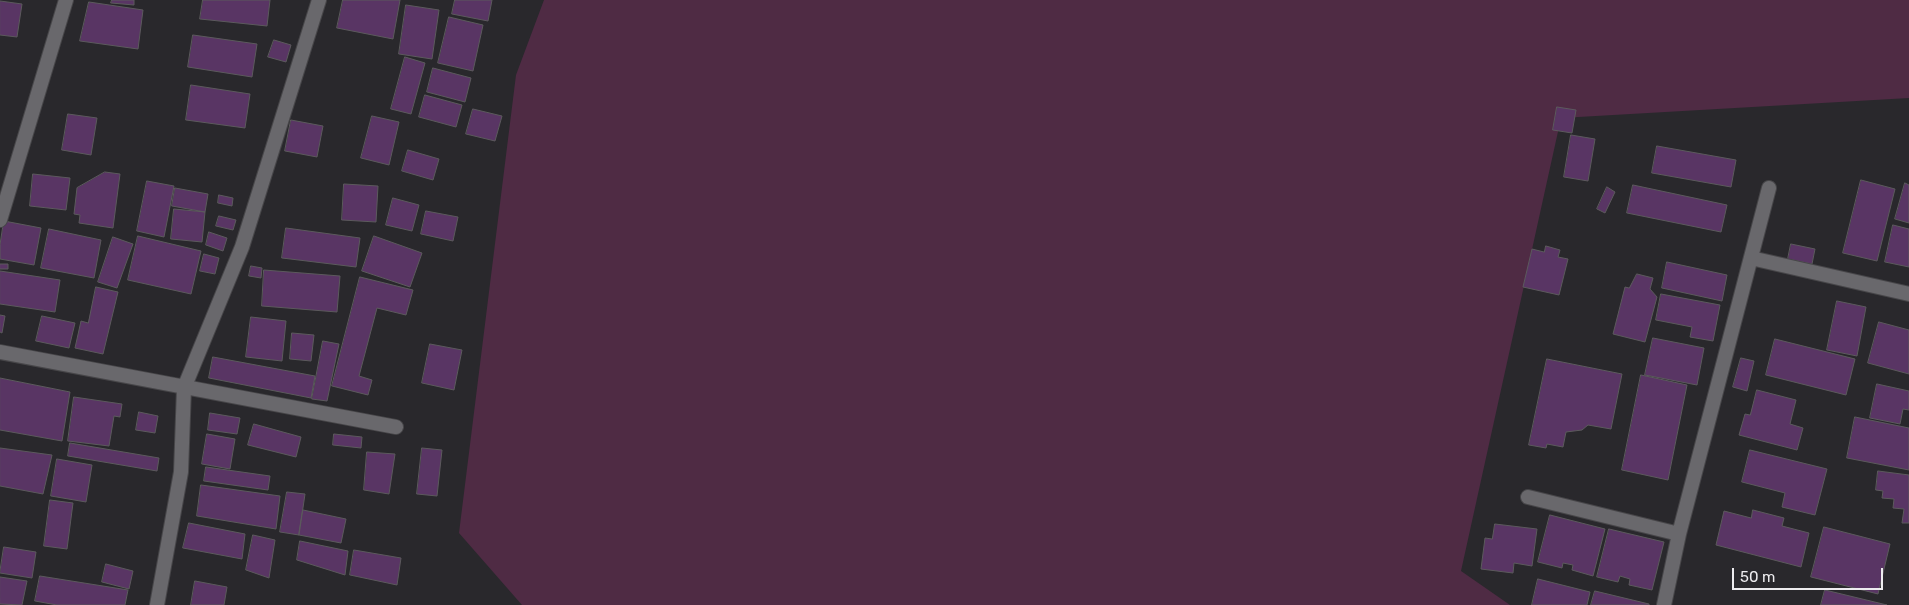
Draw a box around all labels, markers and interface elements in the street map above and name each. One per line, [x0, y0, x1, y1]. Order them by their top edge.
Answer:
scale bar [1734, 558, 1885, 590]
text: 50 m [1740, 568, 1775, 586]

